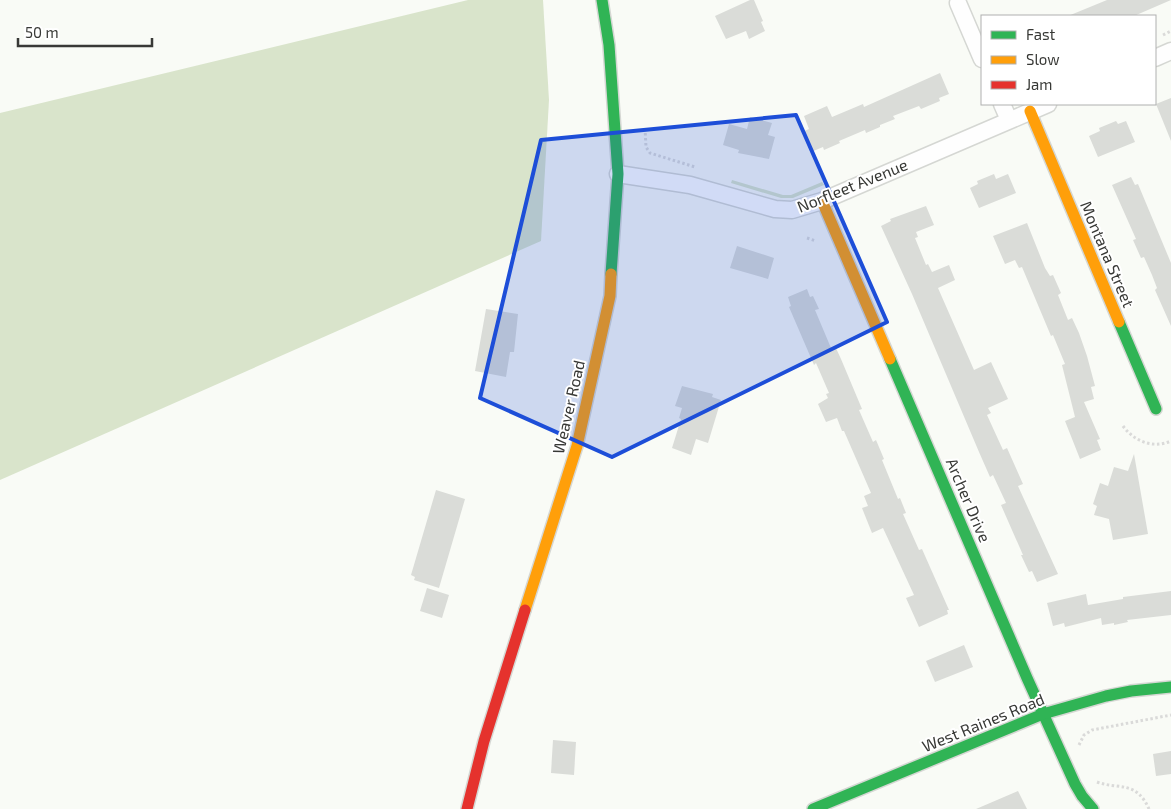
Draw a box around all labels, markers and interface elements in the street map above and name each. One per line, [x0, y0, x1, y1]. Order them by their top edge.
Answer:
scale bar [18, 15, 151, 47]
legend [981, 15, 1156, 105]
text: 50 m [25, 23, 59, 41]
text: Fast [1026, 25, 1056, 43]
text: Slow [1026, 50, 1060, 68]
text: Jam [1026, 75, 1052, 93]
street label: Norfleet Avenue [794, 154, 910, 216]
street label: Montana Street [1077, 198, 1139, 310]
street label: Weaver Road [548, 358, 588, 456]
street label: Archer Drive [943, 455, 995, 545]
street label: West Raines Road [919, 689, 1047, 755]

